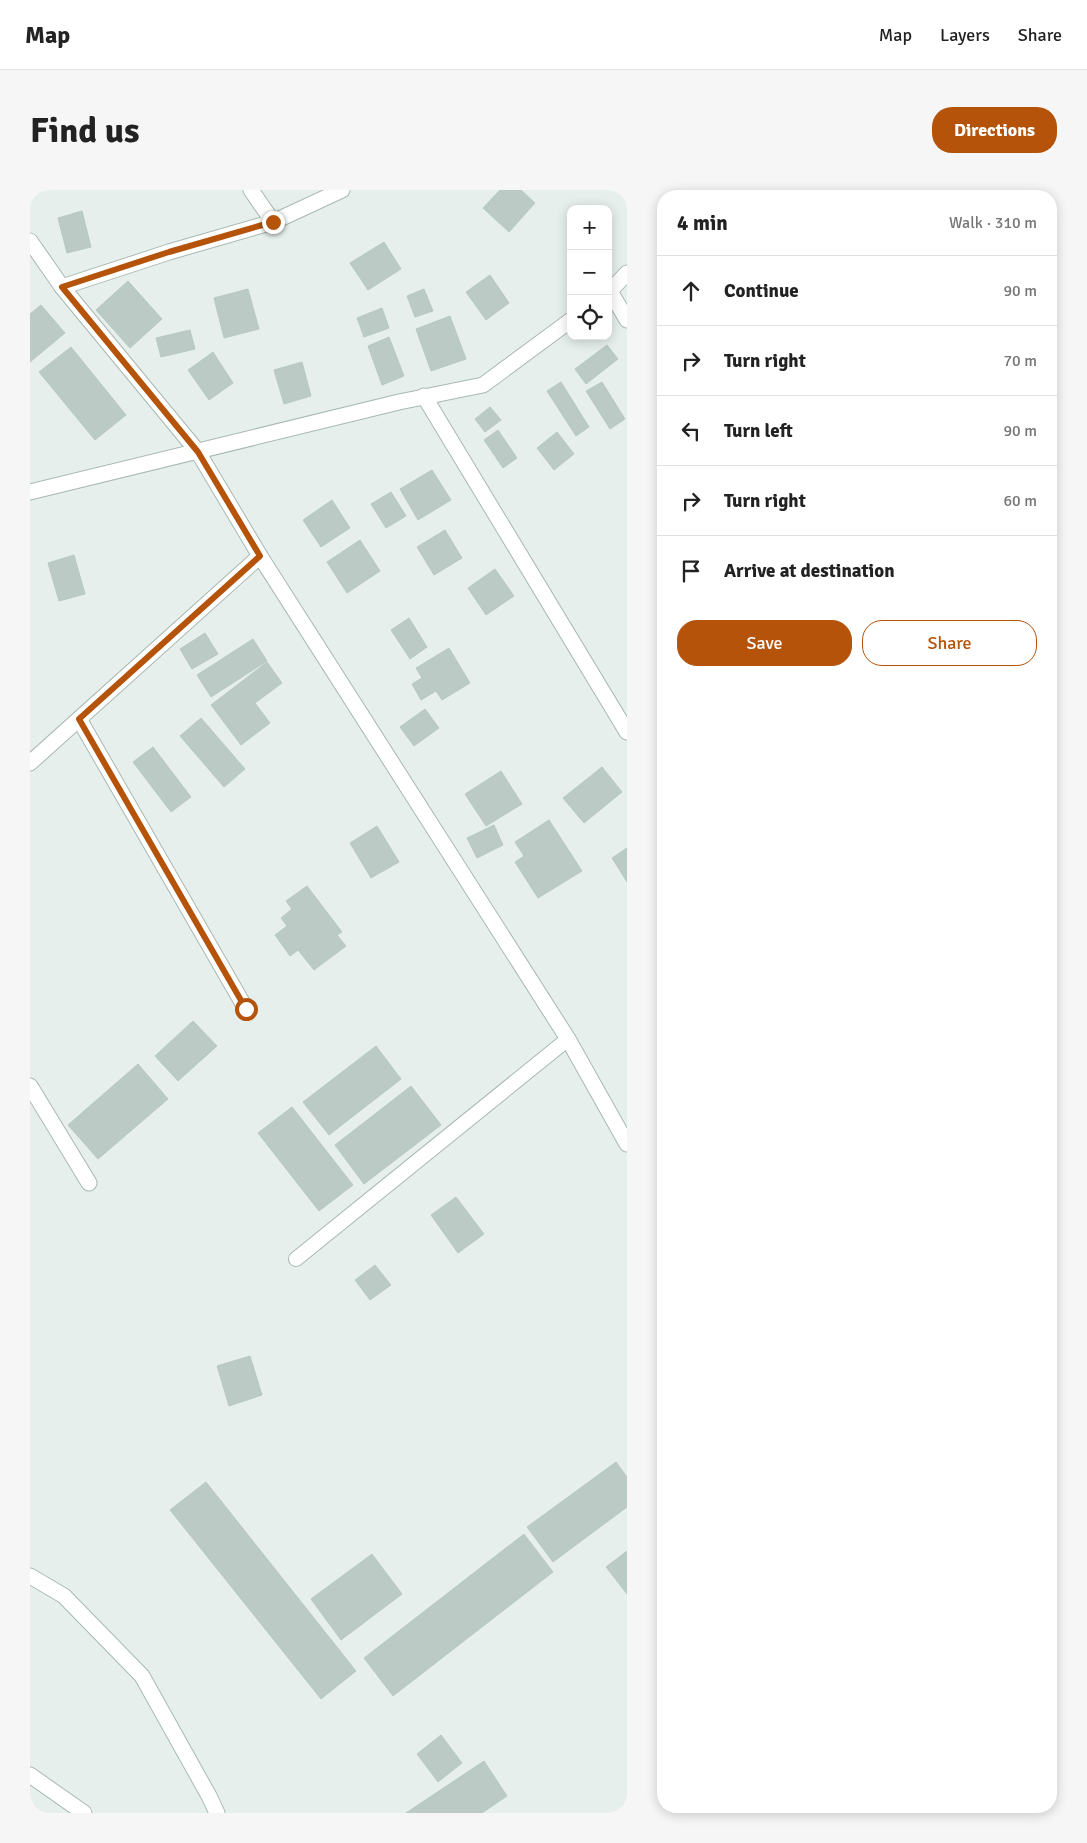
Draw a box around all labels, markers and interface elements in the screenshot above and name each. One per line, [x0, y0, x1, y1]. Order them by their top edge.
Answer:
text: Map [25, 20, 70, 50]
text: Map [879, 24, 912, 46]
text: Layers [940, 24, 990, 46]
text: Share [1018, 24, 1062, 46]
button: Directions [932, 107, 1057, 153]
text: Find us [30, 109, 140, 152]
map controls [567, 205, 612, 340]
button: + [567, 205, 612, 250]
text: 4 min [677, 210, 728, 236]
route end [262, 211, 285, 234]
text: Walk · 310 m [949, 213, 1037, 233]
button: − [567, 250, 612, 295]
icon: ahead [677, 277, 705, 305]
text: Continue [724, 279, 799, 303]
text: 90 m [1003, 281, 1037, 301]
button: locate [567, 295, 612, 340]
icon: right [677, 347, 705, 375]
text: Turn right [724, 349, 806, 373]
text: 70 m [1003, 351, 1037, 371]
icon: left [677, 417, 705, 445]
text: Turn left [724, 419, 793, 443]
text: 90 m [1003, 421, 1037, 441]
icon: right [677, 487, 705, 515]
text: Turn right [724, 489, 806, 513]
text: 60 m [1003, 491, 1037, 511]
icon: arrive [677, 557, 705, 585]
text: Arrive at destination [724, 559, 895, 583]
button: Save [677, 620, 852, 666]
button: Share [862, 620, 1037, 666]
route start [235, 998, 258, 1021]

